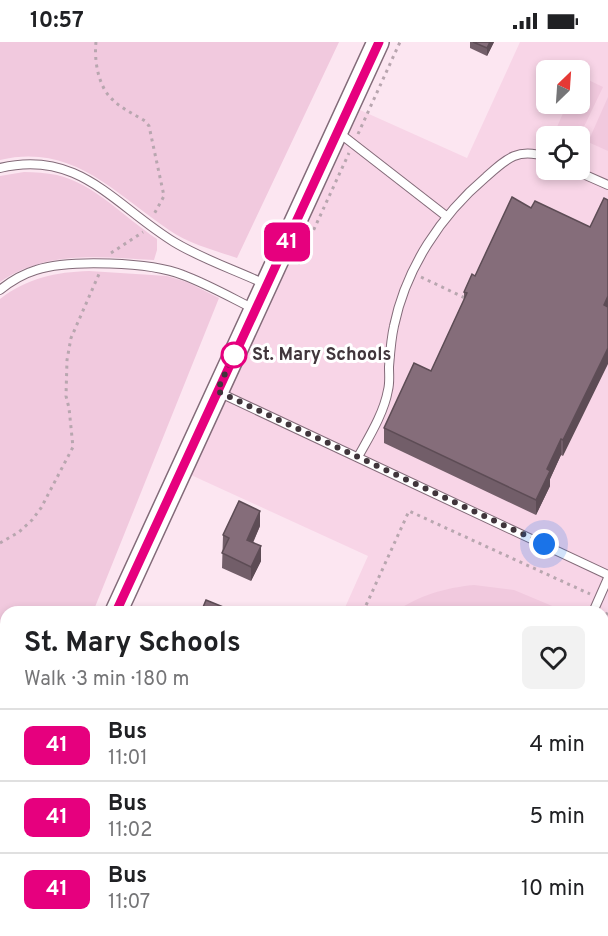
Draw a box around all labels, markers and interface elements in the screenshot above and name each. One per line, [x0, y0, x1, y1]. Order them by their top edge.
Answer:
text: 10:57 [30, 8, 84, 35]
north arrow [536, 60, 590, 114]
map controls [536, 60, 590, 180]
button: locate [536, 126, 590, 180]
line badge: 41 [260, 222, 314, 262]
text: 41 [276, 229, 298, 256]
marker: St. Mary Schools [221, 342, 247, 368]
place label: St. Mary Schools [252, 344, 391, 367]
your location [529, 529, 559, 559]
text: St. Mary Schools [24, 626, 241, 662]
button: heart [522, 626, 585, 689]
text: Walk · 3 min · 180 m [24, 667, 189, 693]
text: Bus [108, 719, 147, 746]
text: 41 [46, 732, 68, 759]
text: 4 min [530, 732, 585, 759]
text: 11:01 [108, 746, 148, 772]
text: Bus [108, 791, 147, 818]
text: 41 [46, 804, 68, 831]
text: 5 min [530, 804, 585, 831]
text: 11:02 [108, 818, 153, 844]
text: Bus [108, 863, 147, 890]
text: 41 [46, 876, 68, 903]
text: 10 min [521, 876, 585, 903]
text: 11:07 [108, 890, 150, 916]

